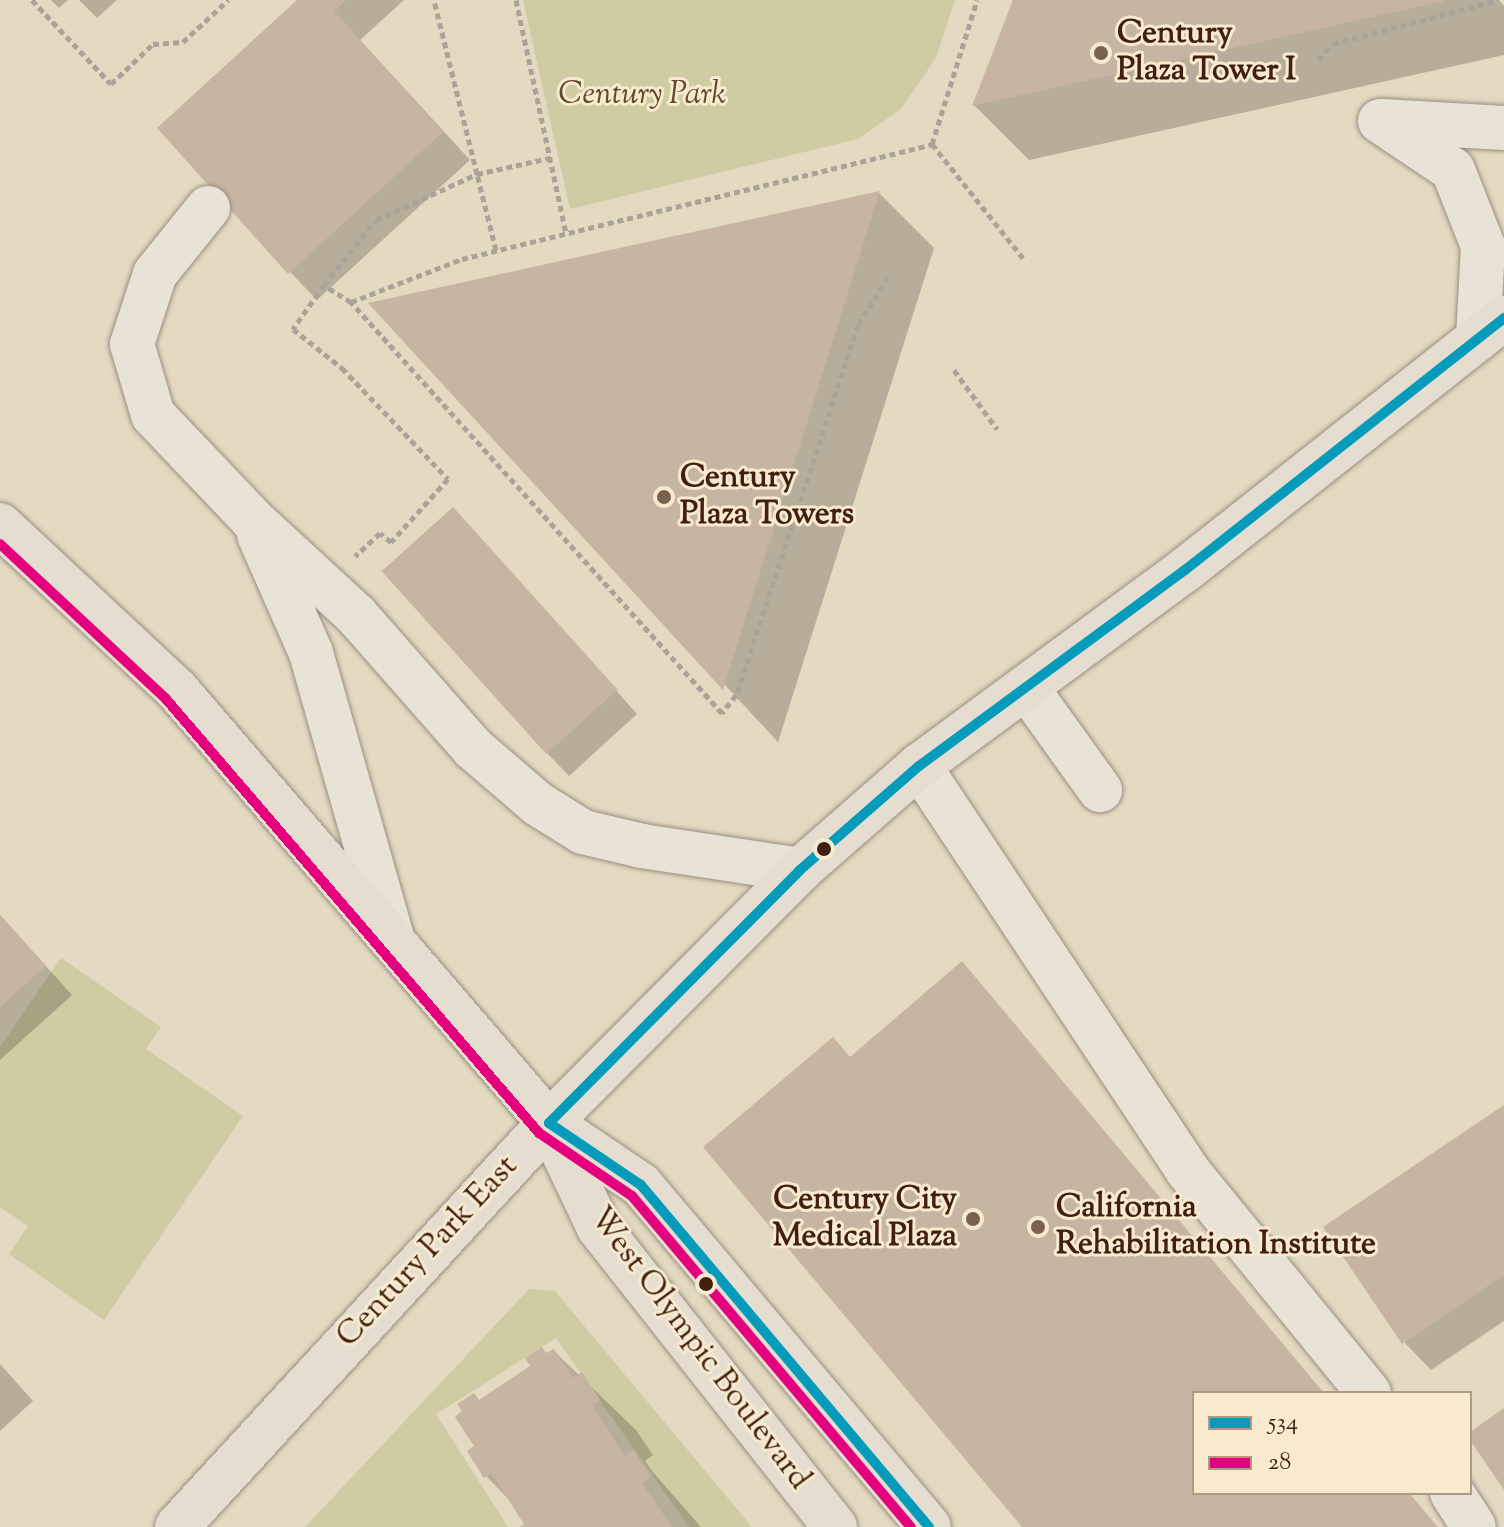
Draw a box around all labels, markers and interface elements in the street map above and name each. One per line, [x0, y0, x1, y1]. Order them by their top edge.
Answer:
place label: Century Plaza Tower I [1117, 16, 1296, 91]
marker: Century Plaza Tower I [1092, 44, 1110, 62]
park label: Century Park [558, 76, 726, 114]
place label: Century Plaza Towers [680, 460, 854, 535]
marker: Century Plaza Towers [655, 488, 673, 506]
unlabelled marker [816, 841, 832, 857]
street label: Century Park East [329, 1148, 527, 1356]
place label: Century City Medical Plaza [773, 1182, 957, 1257]
place label: California Rehabilitation Institute [1056, 1190, 1376, 1265]
street label: West Olympic Boulevard [580, 1200, 818, 1498]
marker: Century City Medical Plaza [964, 1210, 982, 1228]
marker: California Rehabilitation Institute [1027, 1216, 1049, 1238]
unlabelled marker [698, 1276, 714, 1292]
legend [1192, 1391, 1472, 1495]
text: 534 [1268, 1406, 1298, 1440]
text: 28 [1268, 1446, 1291, 1480]

